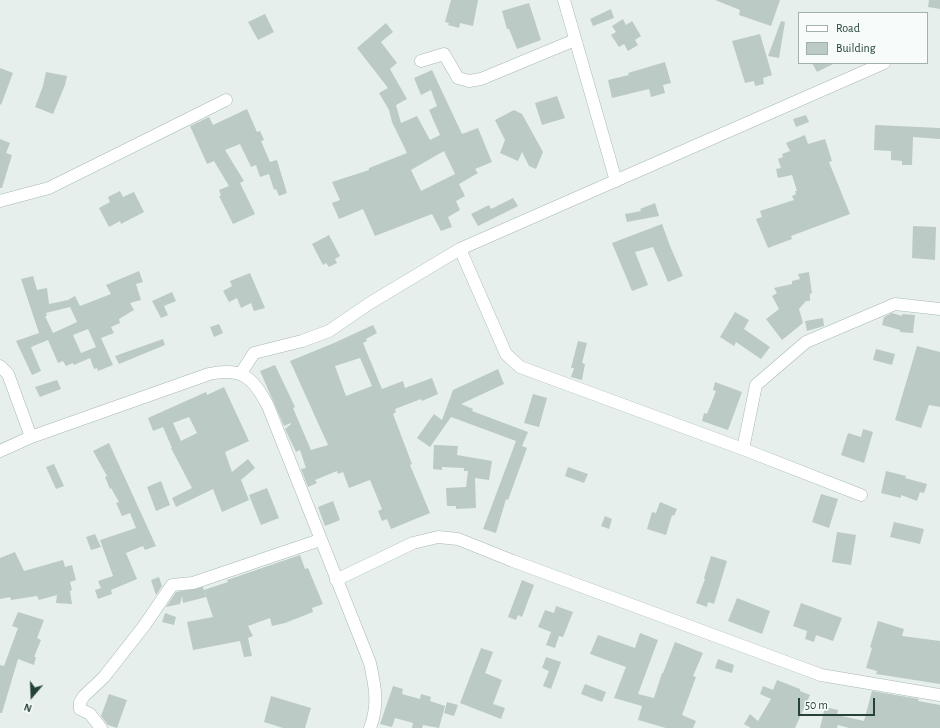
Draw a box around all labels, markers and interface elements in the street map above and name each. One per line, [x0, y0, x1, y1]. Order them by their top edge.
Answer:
legend [798, 12, 928, 64]
text: Road [836, 22, 860, 34]
text: Building [836, 42, 876, 54]
north arrow [12, 676, 52, 716]
scale bar [800, 690, 877, 716]
text: 50 m [805, 699, 828, 711]
text: N [23, 701, 33, 714]

